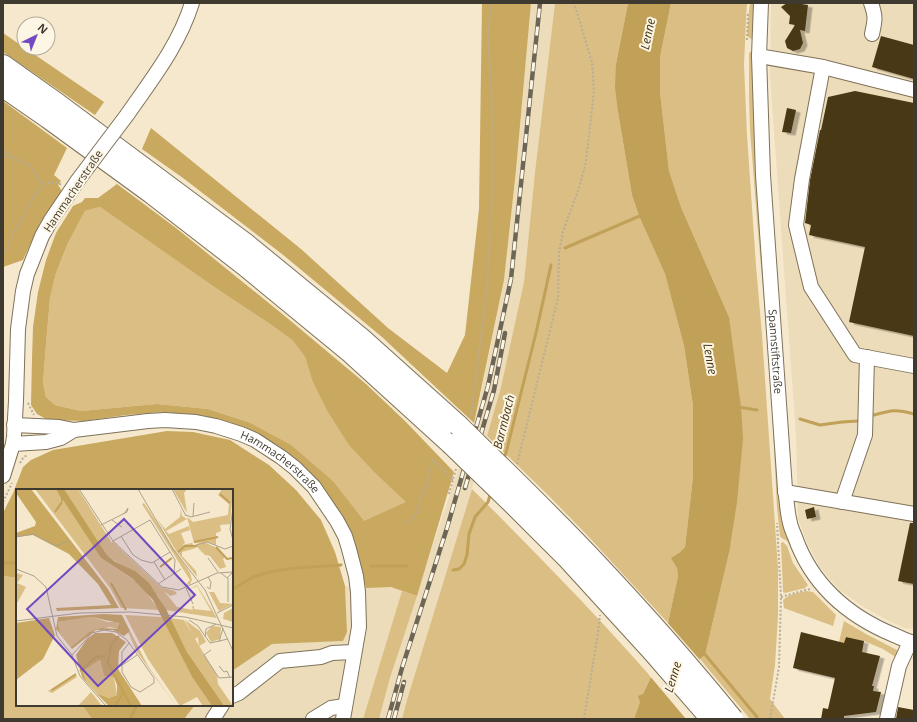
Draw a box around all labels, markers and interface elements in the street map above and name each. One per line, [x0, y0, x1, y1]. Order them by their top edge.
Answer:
north arrow [16, 16, 56, 56]
water label: Lenne [636, 17, 659, 51]
text: N [35, 20, 52, 37]
street label: Hammacherstraße [39, 147, 106, 235]
street label: Spannstiftstraße [765, 309, 786, 394]
water label: Lenne [699, 342, 722, 376]
water label: Barmbach [489, 393, 518, 451]
street label: Hammacherstraße [238, 427, 324, 496]
inset map [16, 489, 233, 706]
water label: Lenne [660, 659, 685, 694]

